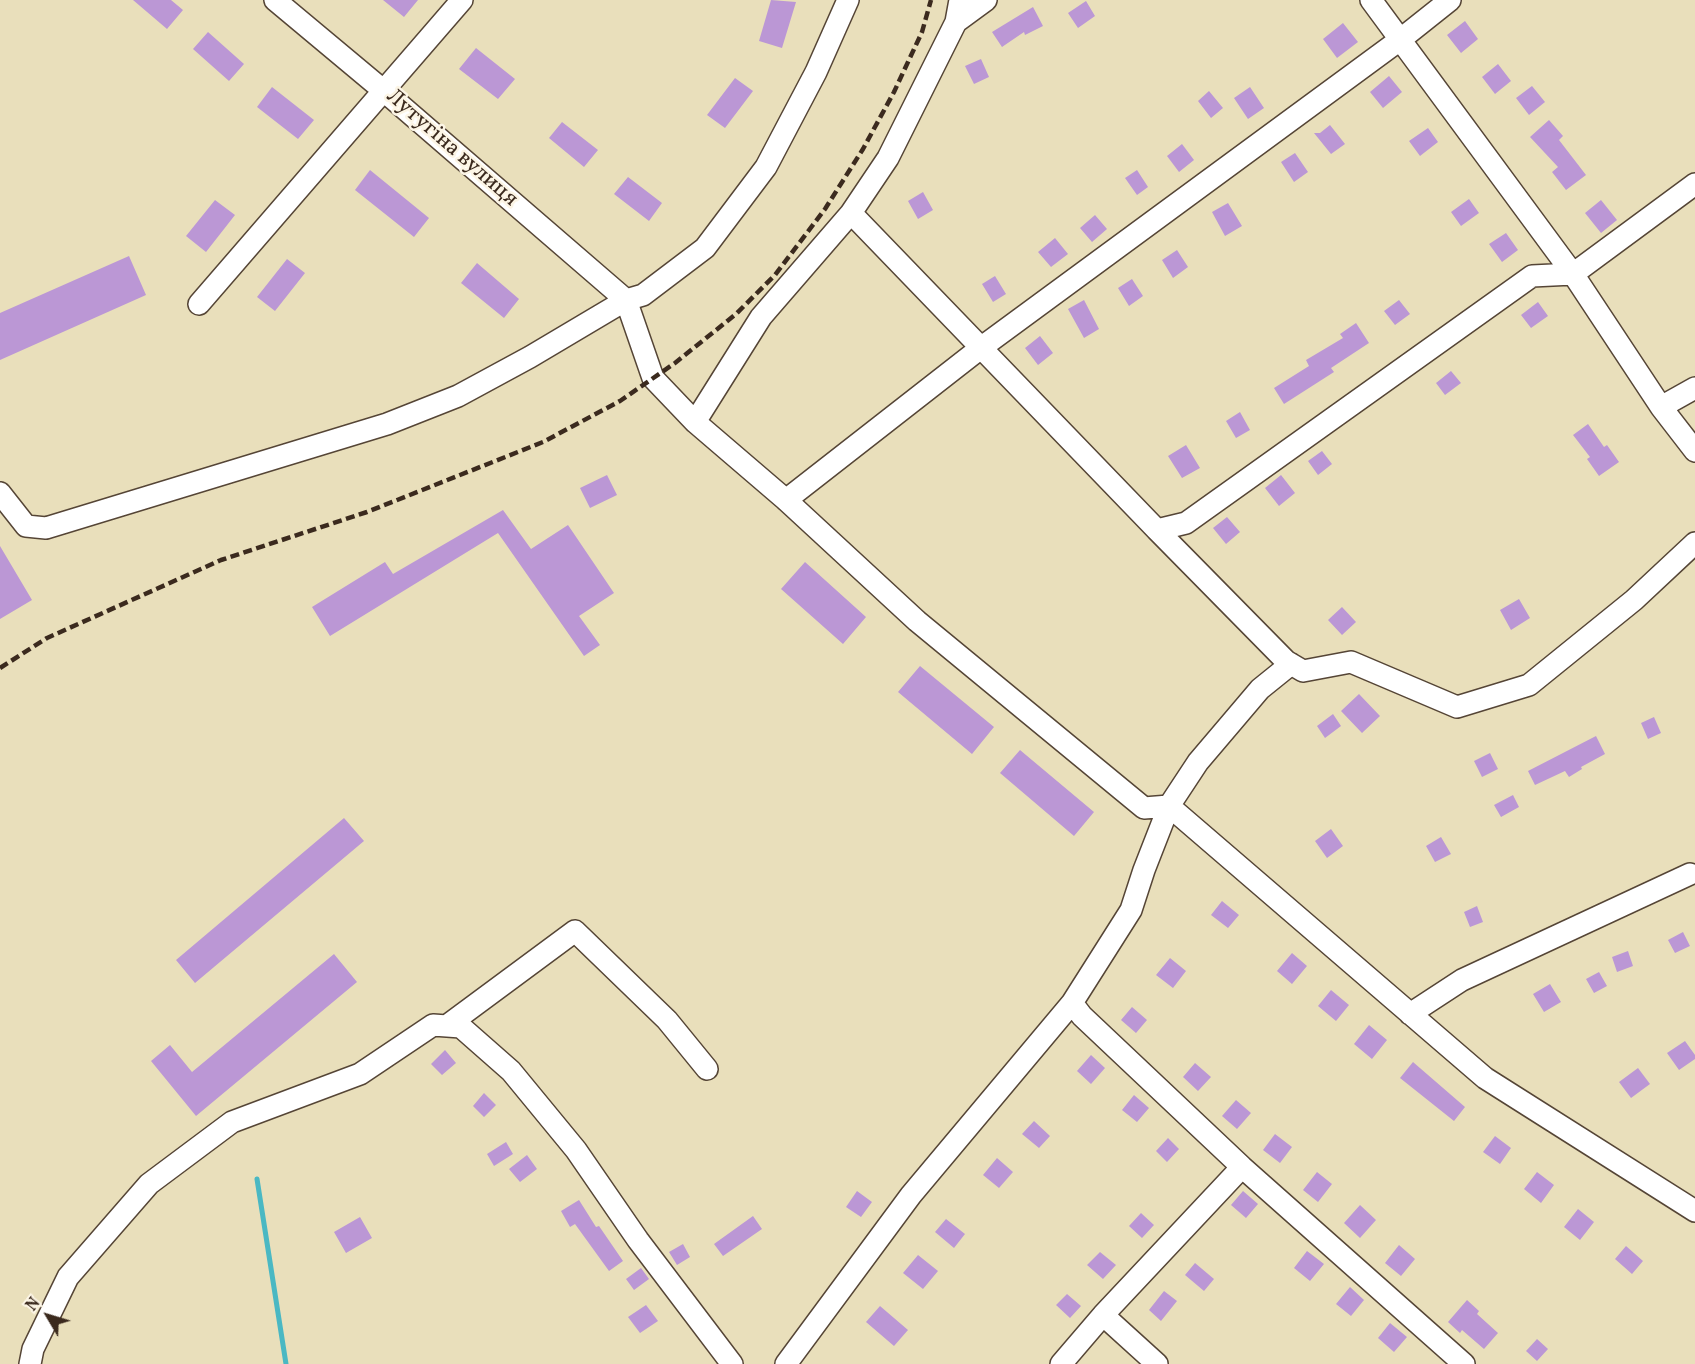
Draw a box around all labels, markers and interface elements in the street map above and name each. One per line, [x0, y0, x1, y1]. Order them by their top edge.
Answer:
street label: Лутугіна вулиця [380, 85, 522, 213]
north arrow [18, 1286, 78, 1346]
text: N [22, 1294, 46, 1316]

